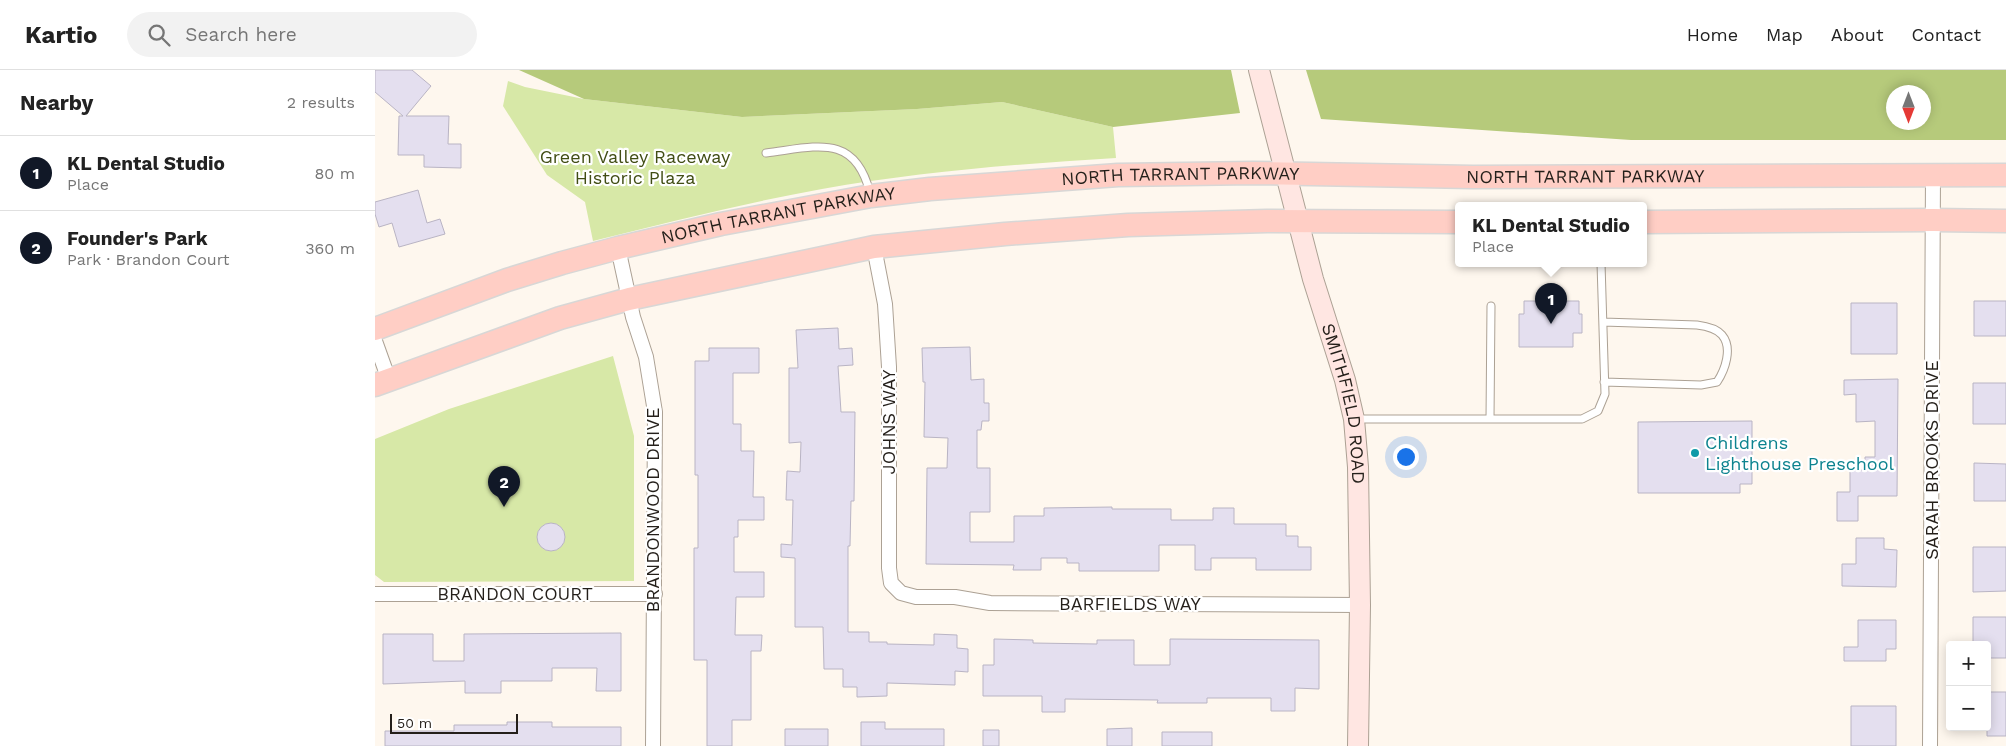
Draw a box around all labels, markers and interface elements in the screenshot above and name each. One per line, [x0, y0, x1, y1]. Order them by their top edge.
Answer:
search box [127, 12, 477, 57]
text: Kartio [25, 21, 97, 49]
icon: search [145, 21, 173, 49]
text: Search here [185, 23, 297, 46]
text: Home [1687, 24, 1738, 45]
text: Map [1766, 24, 1803, 45]
text: About [1831, 24, 1883, 45]
text: Contact [1911, 24, 1981, 45]
north arrow [1886, 85, 1931, 130]
text: Nearby [20, 90, 93, 115]
text: 2 results [287, 93, 355, 112]
park label: Green Valley Raceway Historic Plaza [540, 146, 731, 188]
text: KL Dental Studio [67, 152, 225, 175]
street label: NORTH TARRANT PARKWAY [1061, 162, 1300, 189]
text: 1 [33, 164, 39, 183]
text: 80 m [314, 164, 355, 183]
street label: NORTH TARRANT PARKWAY [1466, 165, 1705, 187]
text: Place [67, 175, 109, 194]
street label: NORTH TARRANT PARKWAY [659, 182, 897, 248]
popup [1455, 202, 1647, 267]
text: KL Dental Studio [1472, 214, 1630, 237]
text: Founder's Park [67, 227, 208, 250]
text: Place [1472, 237, 1514, 256]
text: 2 [31, 239, 41, 258]
text: 360 m [305, 239, 355, 258]
text: Park · Brandon Court [67, 250, 230, 269]
pin: 1 [1535, 283, 1567, 324]
street label: SMITHFIELD ROAD [1318, 321, 1369, 484]
street label: SARAH BROOKS DRIVE [1921, 360, 1942, 560]
street label: JOHNS WAY [878, 369, 899, 474]
street label: BRANDONWOOD DRIVE [642, 407, 663, 613]
place label: Childrens Lighthouse Preschool [1705, 432, 1894, 474]
your location [1393, 444, 1419, 470]
marker: Childrens Lighthouse Preschool [1689, 447, 1701, 459]
pin: 2 [488, 466, 520, 507]
street label: BRANDON COURT [437, 583, 593, 604]
street label: BARFIELDS WAY [1059, 593, 1202, 614]
map controls [1946, 641, 1991, 731]
button: + [1946, 641, 1991, 686]
button: − [1946, 686, 1991, 731]
scale bar [390, 711, 517, 734]
text: 50 m [397, 715, 432, 731]

